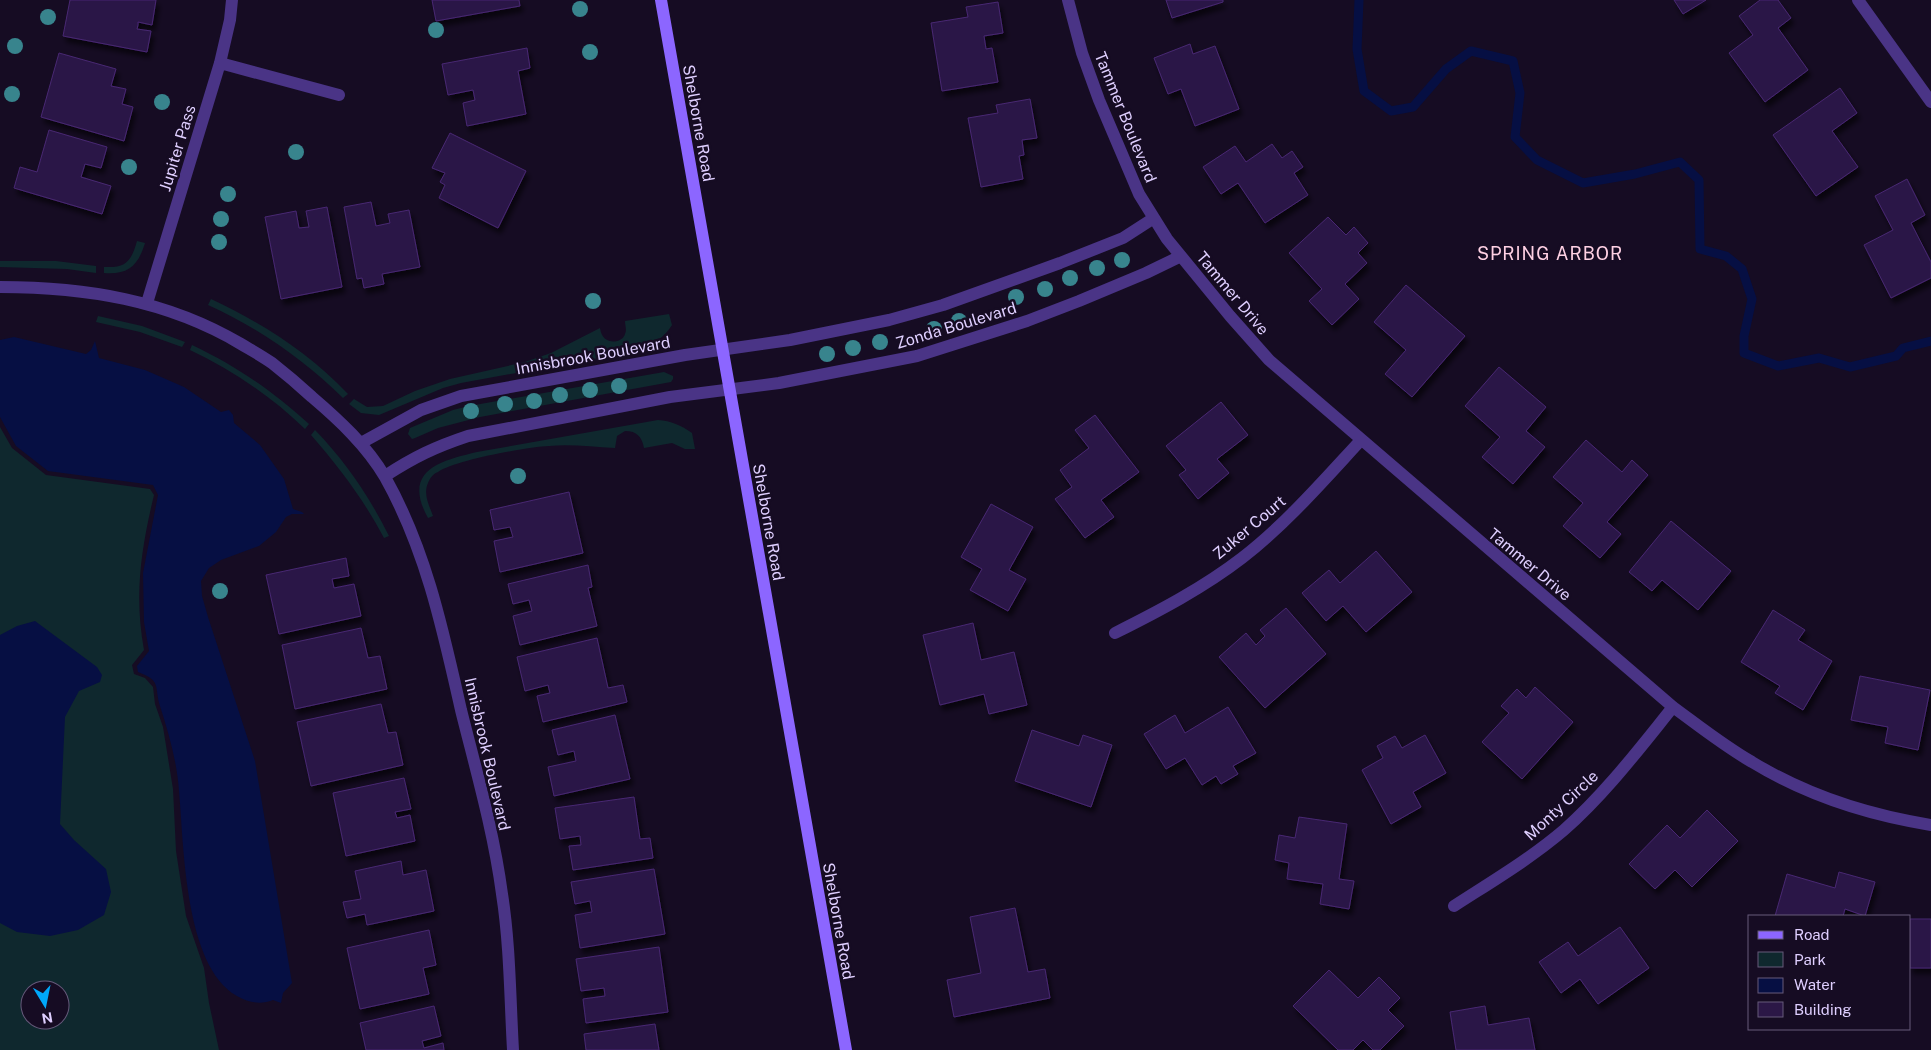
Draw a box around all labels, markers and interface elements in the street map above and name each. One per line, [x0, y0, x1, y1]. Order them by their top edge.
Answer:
street label: Tammer Boulevard [1091, 49, 1160, 185]
street label: Shelborne Road [679, 63, 718, 183]
street label: Jupiter Pass [155, 103, 200, 194]
district label: SPRING ARBOR [1477, 243, 1623, 264]
street label: Tammer Drive [1192, 248, 1273, 339]
street label: Zonda Boulevard [893, 298, 1019, 353]
street label: Innisbrook Boulevard [514, 333, 672, 378]
street label: Shelborne Road [749, 462, 788, 582]
street label: Zuker Court [1209, 492, 1290, 563]
street label: Tammer Drive [1484, 524, 1575, 605]
street label: Innisbrook Boulevard [461, 676, 514, 833]
street label: Monty Circle [1521, 766, 1602, 844]
street label: Shelborne Road [819, 861, 858, 981]
legend [1748, 915, 1911, 1030]
text: Road [1794, 926, 1830, 943]
text: Park [1794, 951, 1826, 968]
text: Water [1794, 976, 1836, 993]
north arrow [20, 980, 70, 1030]
text: Building [1794, 1001, 1852, 1018]
text: N [40, 1009, 54, 1027]

